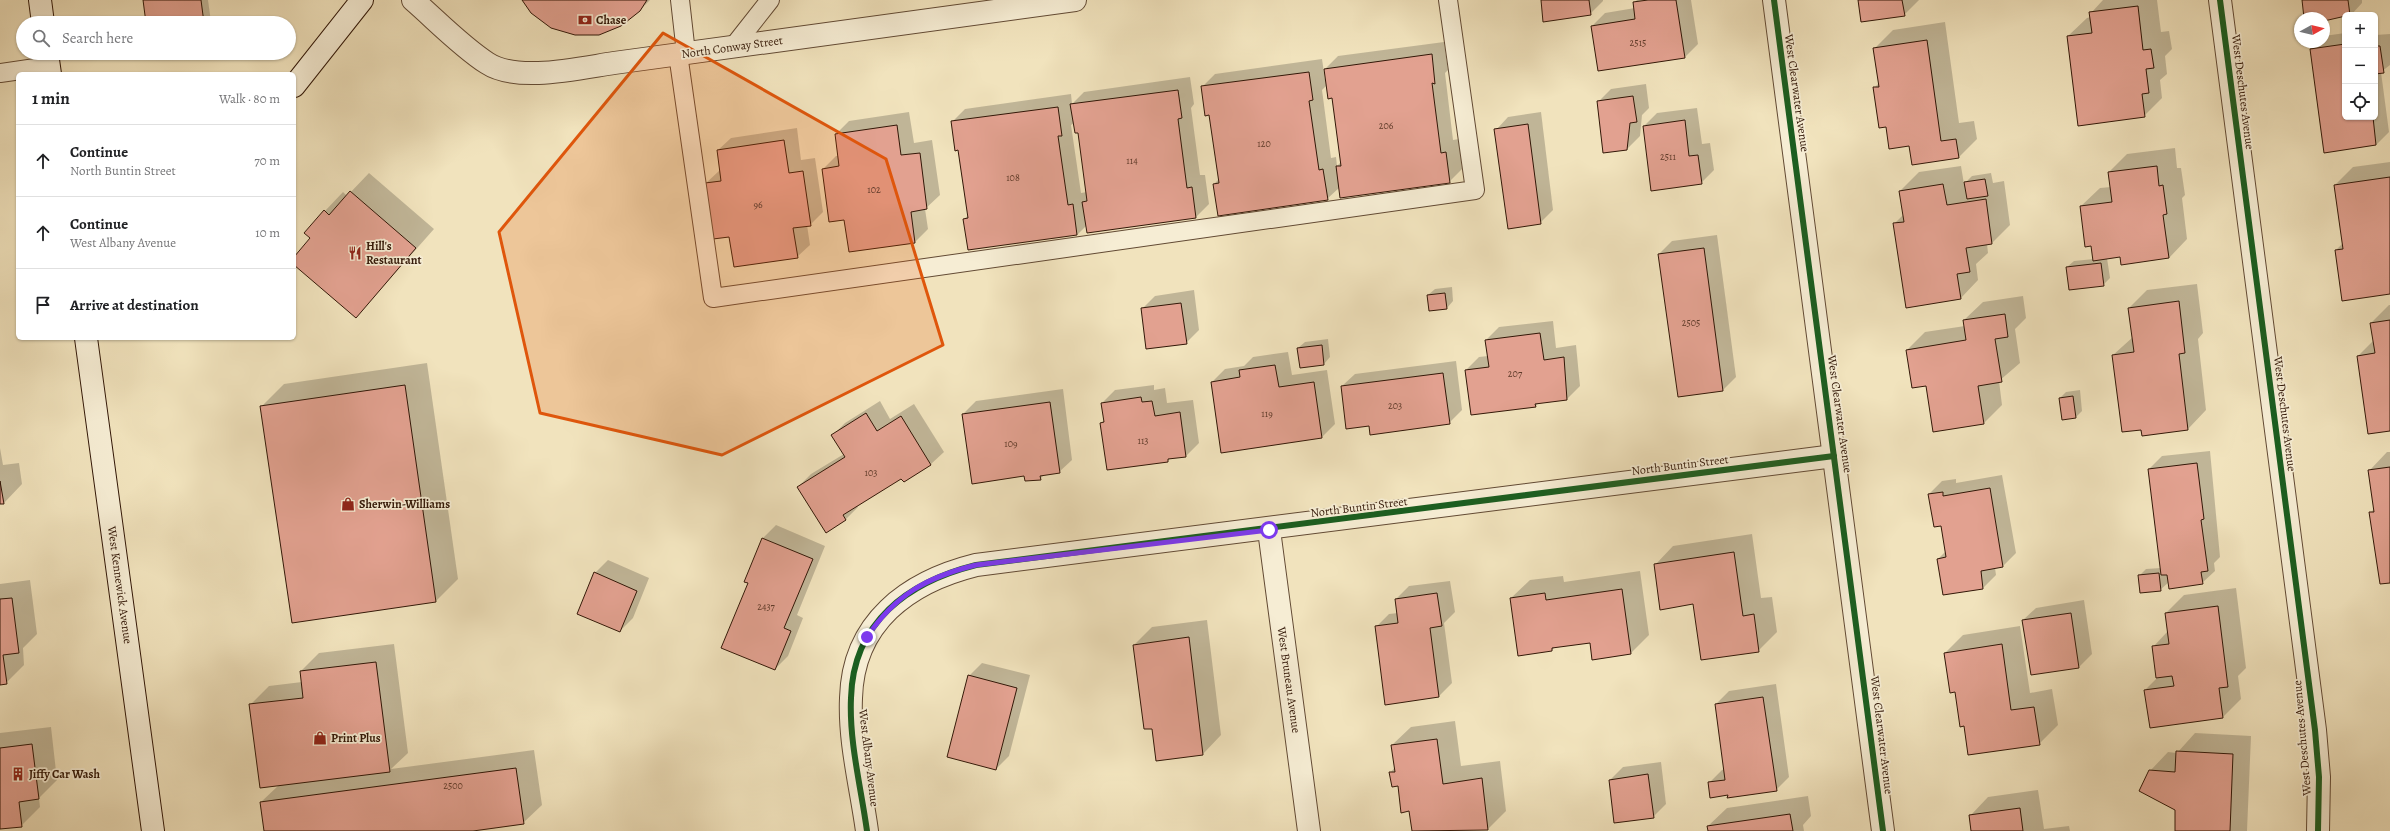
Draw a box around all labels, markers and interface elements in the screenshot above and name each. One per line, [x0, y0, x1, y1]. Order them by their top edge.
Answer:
bank icon: Chase [577, 12, 593, 28]
place label: Chase [596, 12, 627, 28]
north arrow [2294, 12, 2330, 48]
map controls [2342, 12, 2378, 120]
button: + [2342, 12, 2378, 48]
search box [16, 16, 296, 60]
icon: search [30, 27, 52, 49]
text: Search here [62, 28, 133, 48]
street label: North Conway Street [680, 32, 784, 62]
street label: West Clearwater Avenue [1781, 32, 1813, 153]
street label: West Deschutes Avenue [2228, 33, 2258, 150]
house number: 2515 [1630, 36, 1646, 49]
button: − [2342, 48, 2378, 84]
button: locate [2342, 84, 2378, 120]
text: 1 min [32, 87, 70, 110]
text: Walk · 80 m [219, 90, 280, 107]
house number: 206 [1379, 119, 1394, 132]
house number: 120 [1257, 137, 1271, 150]
text: Continue [70, 142, 128, 162]
icon: ahead [32, 150, 54, 172]
house number: 2511 [1660, 150, 1677, 163]
text: 70 m [254, 152, 280, 169]
house number: 114 [1126, 154, 1138, 167]
text: North Buntin Street [70, 162, 176, 179]
house number: 108 [1006, 171, 1020, 184]
house number: 102 [867, 183, 881, 196]
house number: 96 [753, 198, 763, 211]
text: Continue [70, 214, 128, 234]
icon: ahead [32, 222, 54, 244]
text: 10 m [255, 224, 280, 241]
text: West Albany Avenue [70, 234, 176, 251]
place label: Hill's Restaurant [366, 238, 421, 268]
restaurant icon: Hill's Restaurant [347, 245, 363, 261]
icon: arrive [32, 294, 54, 316]
text: Arrive at destination [70, 295, 199, 315]
house number: 2505 [1682, 316, 1700, 329]
street label: West Clearwater Avenue [1824, 353, 1856, 474]
street label: West Deschutes Avenue [2270, 355, 2300, 472]
house number: 207 [1508, 367, 1523, 380]
house number: 203 [1388, 399, 1402, 412]
house number: 119 [1261, 407, 1273, 420]
house number: 113 [1138, 434, 1149, 447]
house number: 109 [1004, 437, 1018, 450]
street label: North Buntin Street [1631, 451, 1730, 479]
house number: 103 [865, 466, 877, 479]
street label: North Buntin Street [1310, 493, 1409, 521]
shop icon: Sherwin-Williams [340, 496, 356, 512]
place label: Sherwin-Williams [359, 496, 450, 512]
route start [1260, 521, 1278, 539]
street label: West Kennewick Avenue [104, 524, 136, 645]
house number: 2437 [757, 600, 776, 613]
street label: West Bruneau Avenue [1273, 625, 1304, 734]
route end [858, 628, 876, 646]
street label: West Clearwater Avenue [1867, 674, 1897, 795]
street label: West Deschutes Avenue [2289, 680, 2315, 797]
street label: West Albany Avenue [855, 707, 883, 808]
shop icon: Print Plus [312, 730, 328, 746]
place label: Print Plus [331, 730, 381, 746]
building icon: Jiffy Car Wash [10, 766, 26, 782]
place label: Jiffy Car Wash [29, 766, 100, 782]
house number: 2500 [443, 779, 463, 792]

